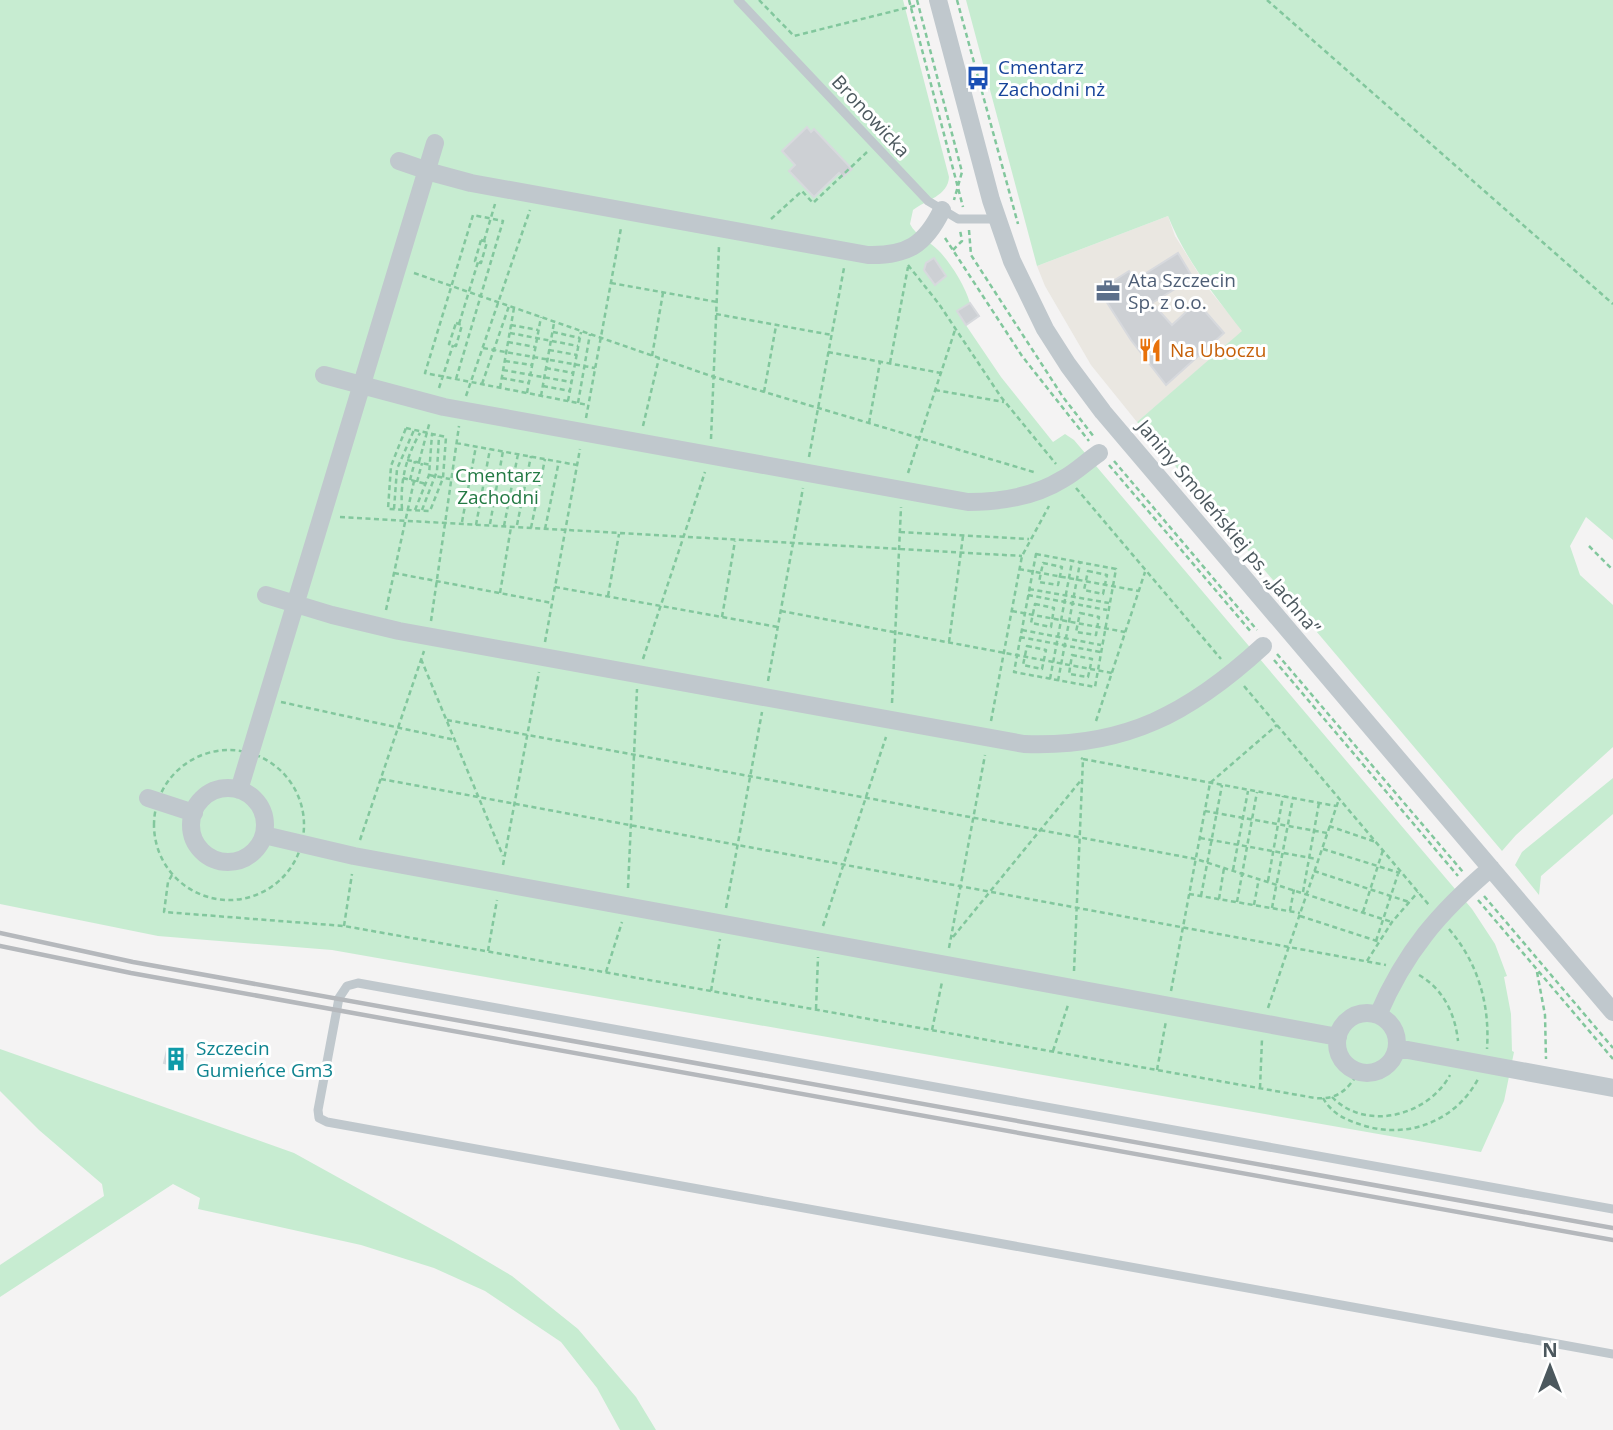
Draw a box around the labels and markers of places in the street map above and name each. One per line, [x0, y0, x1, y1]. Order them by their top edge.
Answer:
place label: Cmentarz Zachodni nż [998, 54, 1105, 102]
bus stop icon: Cmentarz Zachodni nż [964, 64, 992, 92]
place label: Ata Szczecin Sp. z o.o. [1128, 267, 1236, 315]
office icon: Ata Szczecin Sp. z o.o. [1094, 277, 1122, 305]
restaurant icon: Na Uboczu [1136, 336, 1164, 364]
place label: Na Uboczu [1170, 337, 1266, 363]
place label: Szczecin Gumieńce Gm3 [196, 1035, 333, 1083]
building icon: Szczecin Gumieńce Gm3 [162, 1045, 190, 1073]

